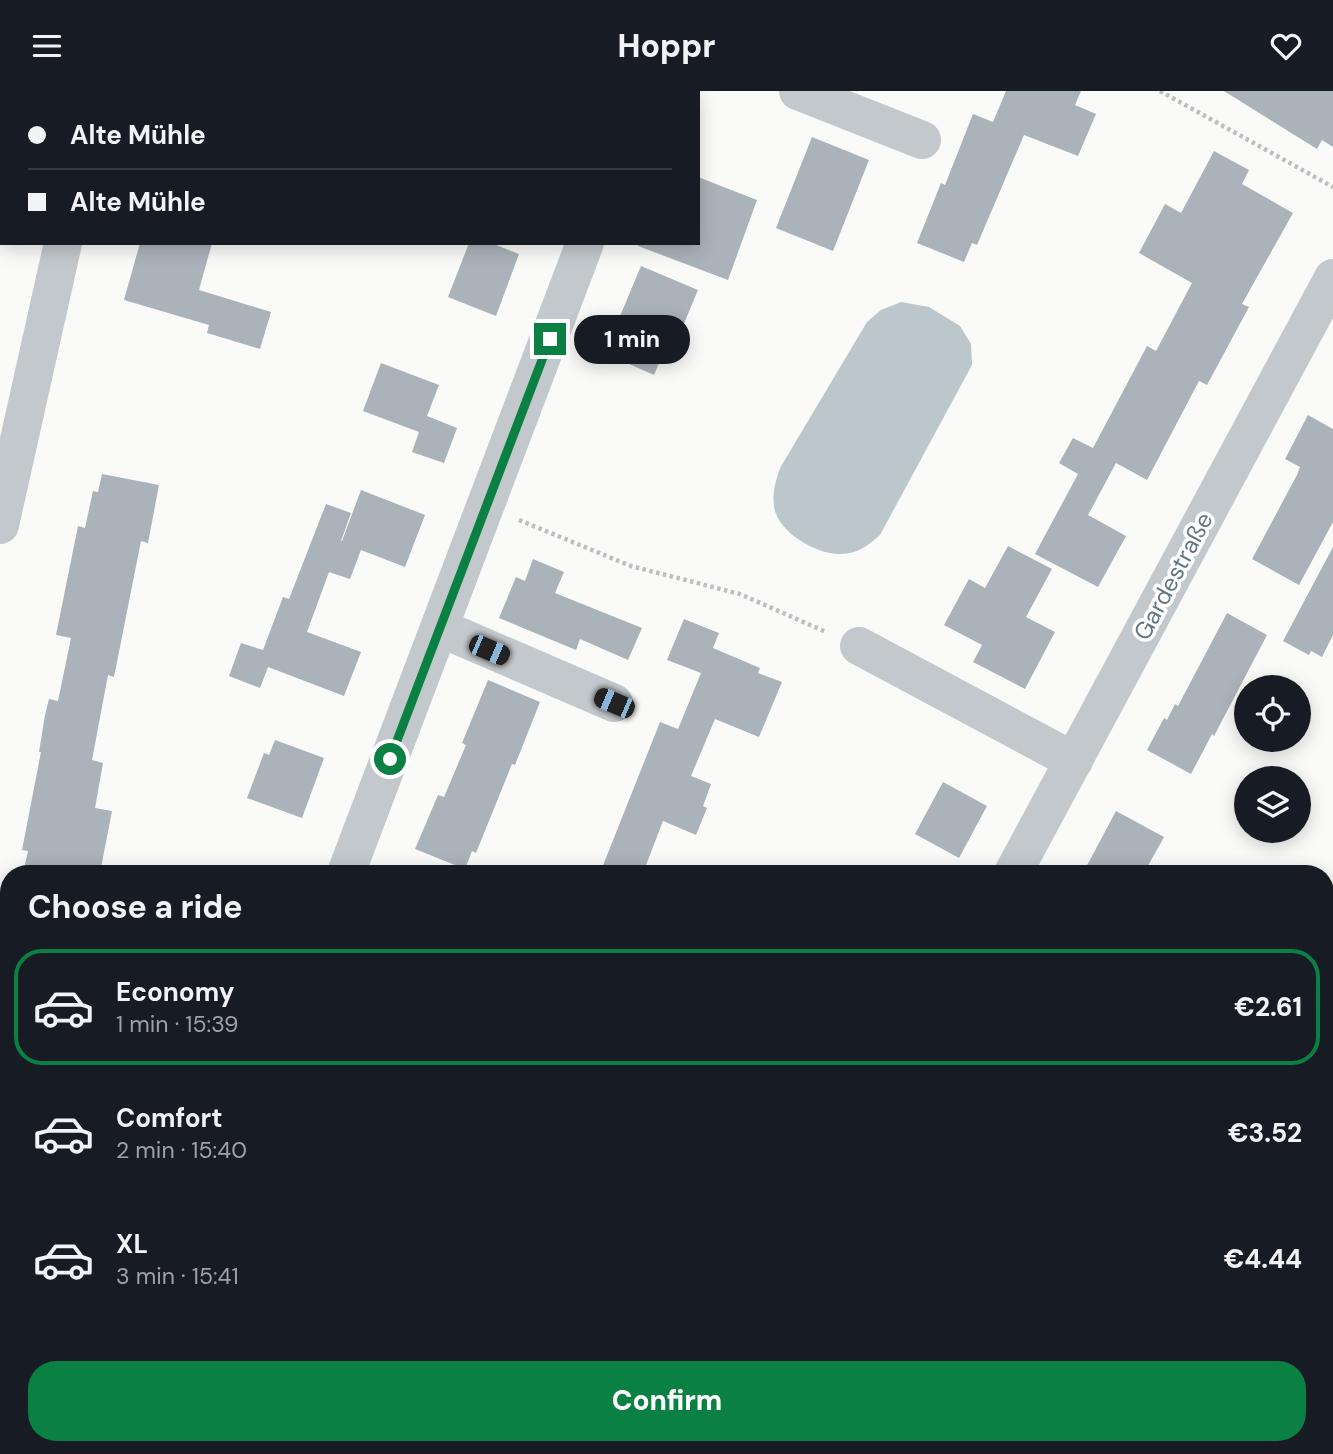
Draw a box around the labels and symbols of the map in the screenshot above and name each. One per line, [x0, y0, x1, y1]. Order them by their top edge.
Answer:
callout: 1 min [574, 315, 690, 363]
route end [534, 323, 566, 355]
street label: Gardestraße [1126, 507, 1220, 645]
car [466, 632, 513, 668]
car [591, 685, 638, 721]
route start [374, 743, 406, 775]

